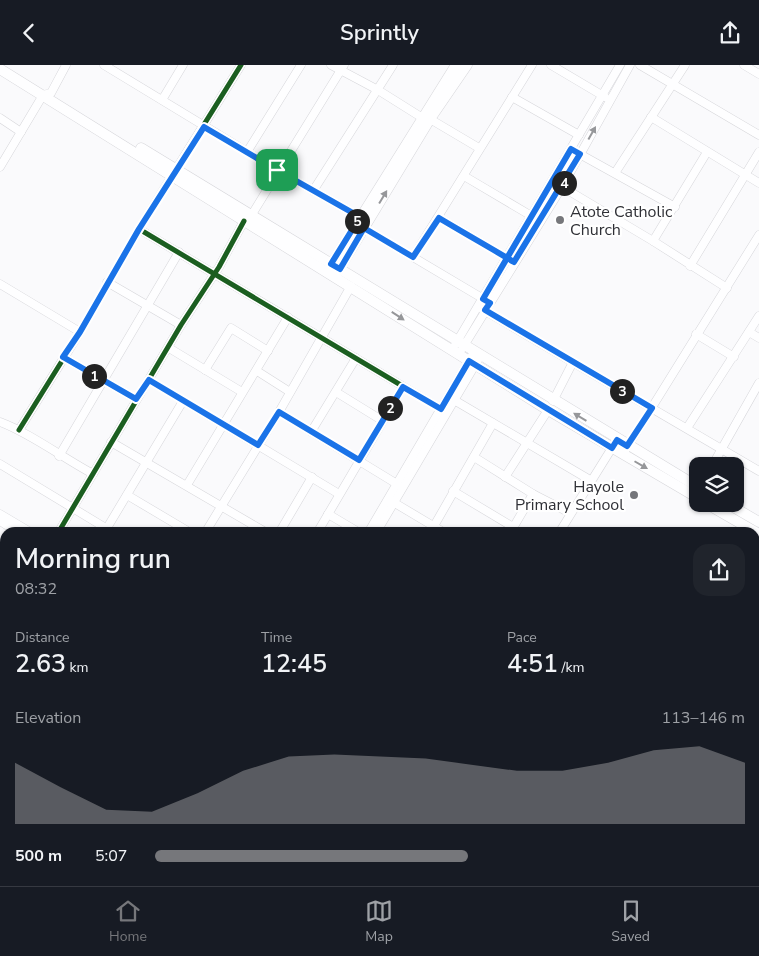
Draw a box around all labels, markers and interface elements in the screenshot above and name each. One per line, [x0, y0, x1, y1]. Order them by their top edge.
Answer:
text: Sprintly [340, 18, 419, 48]
icon: back [15, 19, 43, 47]
icon: share [716, 19, 744, 47]
one-way arrow [588, 126, 596, 141]
pin [256, 149, 298, 191]
icon: arrive [263, 156, 291, 184]
pin: 4 [552, 171, 576, 195]
text: 4 [560, 174, 569, 193]
one-way arrow [378, 191, 387, 204]
place label: Atote Catholic Church [570, 201, 673, 241]
pin: 5 [344, 209, 370, 233]
text: 5 [353, 212, 362, 231]
marker: Atote Catholic Church [554, 214, 566, 226]
one-way arrow [392, 311, 405, 321]
pin: 1 [82, 363, 106, 389]
text: 1 [90, 367, 99, 386]
pin: 3 [610, 379, 634, 403]
text: 3 [618, 382, 627, 401]
pin: 2 [378, 395, 402, 421]
text: 2 [386, 399, 395, 418]
one-way arrow [574, 413, 587, 422]
map controls [689, 457, 744, 512]
button: layers [689, 457, 744, 512]
one-way arrow [634, 461, 649, 469]
place label: Hayole Primary School [515, 476, 624, 516]
marker: Hayole Primary School [628, 489, 640, 501]
text: Morning run [15, 540, 171, 578]
button: share [693, 544, 745, 596]
text: 08:32 [15, 578, 57, 600]
text: Distance [15, 628, 69, 647]
text: Time [261, 628, 292, 647]
text: Pace [507, 628, 537, 647]
text: 2.63 [15, 647, 66, 681]
text: 12:45 [261, 647, 327, 681]
text: 4:51 [507, 647, 558, 681]
text: km [66, 658, 89, 677]
text: /km [558, 658, 584, 677]
text: Elevation [15, 707, 81, 729]
text: 113–146 m [662, 707, 745, 729]
text: 500 m [15, 845, 62, 867]
text: 5:07 [95, 845, 127, 867]
tab: Home [109, 897, 147, 946]
tab: Map [365, 897, 393, 946]
tab: Saved [611, 897, 650, 946]

